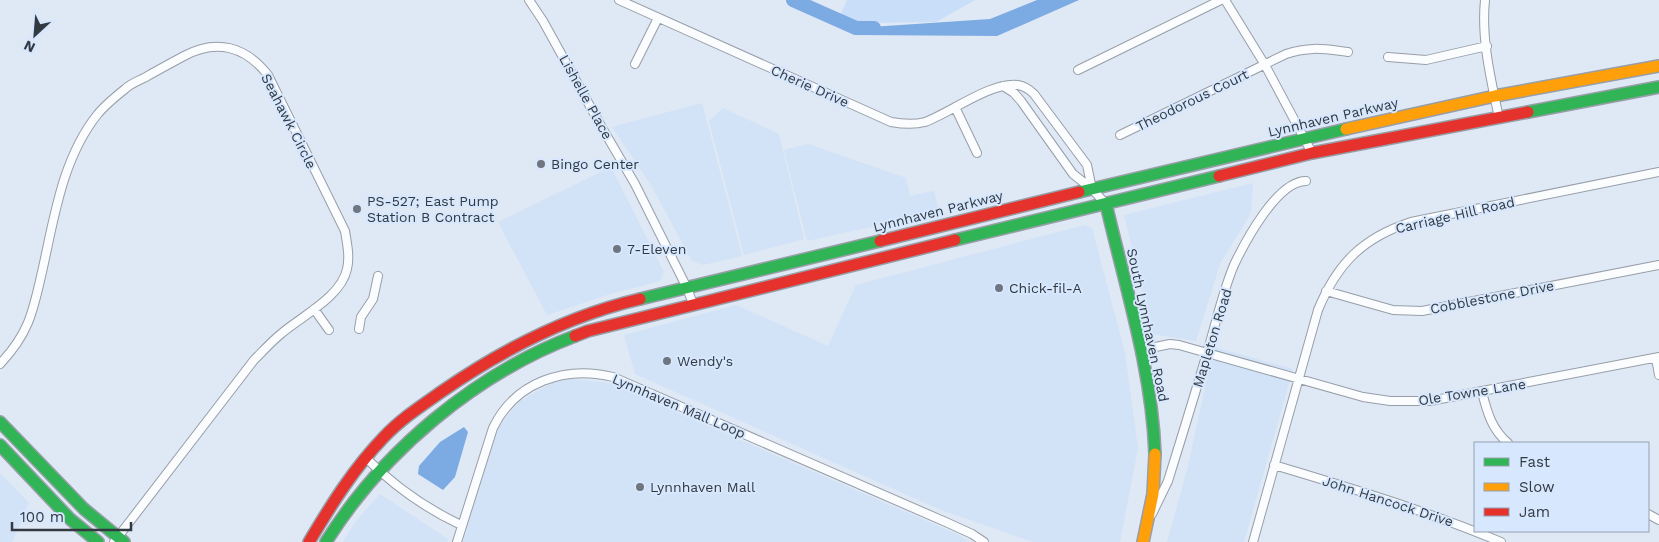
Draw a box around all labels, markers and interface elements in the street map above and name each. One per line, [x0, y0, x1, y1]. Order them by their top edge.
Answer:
north arrow [10, 10, 60, 60]
text: N [21, 37, 37, 56]
street label: Lishelle Place [556, 52, 616, 142]
street label: Cherie Drive [769, 62, 851, 110]
street label: Theodorous Court [1133, 66, 1251, 134]
street label: Seahawk Circle [258, 71, 320, 171]
street label: Lynnhaven Parkway [1266, 94, 1400, 140]
place label: Bingo Center [551, 156, 639, 172]
marker: Bingo Center [535, 158, 547, 170]
street label: Lynnhaven Parkway [871, 187, 1005, 235]
place label: PS-527; East Pump Station B Contract [367, 193, 499, 225]
street label: Carriage Hill Road [1394, 193, 1516, 237]
marker: PS-527; East Pump Station B Contract [351, 203, 363, 215]
place label: 7-Eleven [627, 241, 686, 257]
marker: 7-Eleven [611, 243, 623, 255]
street label: South Lynnhaven Road [1124, 247, 1172, 403]
street label: Cobblestone Drive [1429, 277, 1555, 317]
place label: Chick-fil-A [1009, 280, 1082, 296]
marker: Chick-fil-A [993, 282, 1005, 294]
street label: Mapleton Road [1189, 287, 1235, 389]
place label: Wendy's [677, 353, 733, 369]
marker: Wendy's [661, 355, 673, 367]
street label: Lynnhaven Mall Loop [610, 371, 748, 441]
street label: Ole Towne Lane [1417, 376, 1527, 408]
legend [1474, 442, 1649, 532]
text: Fast [1519, 453, 1551, 471]
street label: John Hancock Drive [1321, 472, 1455, 530]
text: Slow [1519, 478, 1555, 496]
place label: Lynnhaven Mall [650, 479, 756, 495]
marker: Lynnhaven Mall [634, 481, 646, 493]
scale bar [12, 500, 131, 532]
text: Jam [1519, 503, 1550, 521]
text: 100 m [20, 508, 64, 526]

